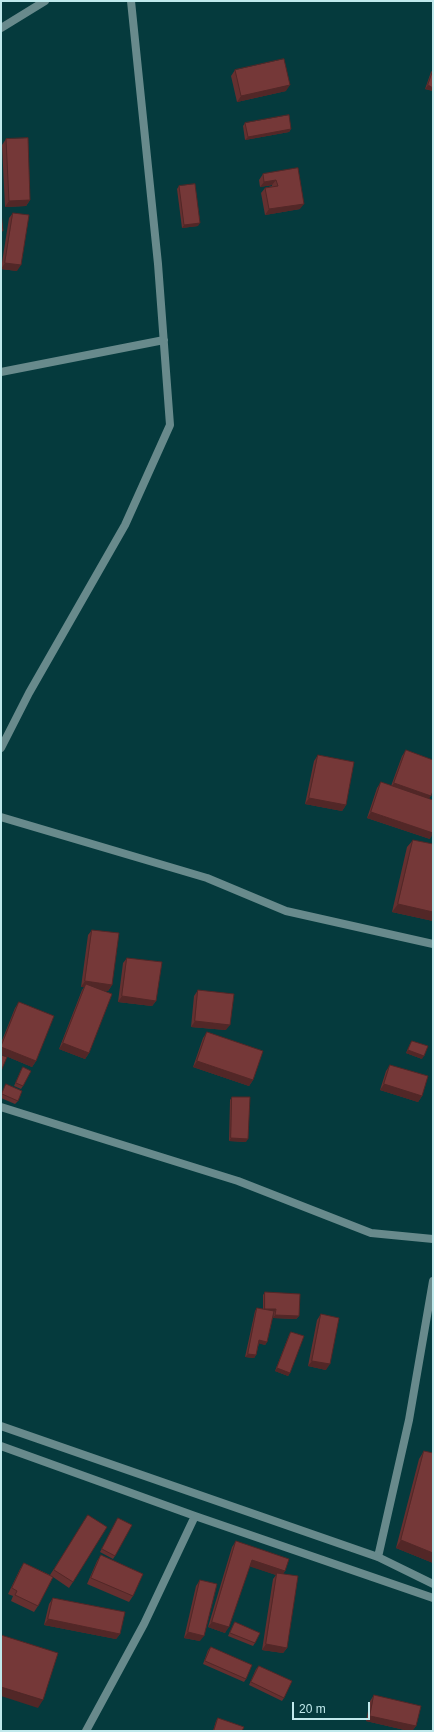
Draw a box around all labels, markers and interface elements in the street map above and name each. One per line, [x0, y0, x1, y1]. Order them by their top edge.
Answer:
scale bar [294, 1694, 372, 1720]
text: 20 m [299, 1702, 326, 1716]

